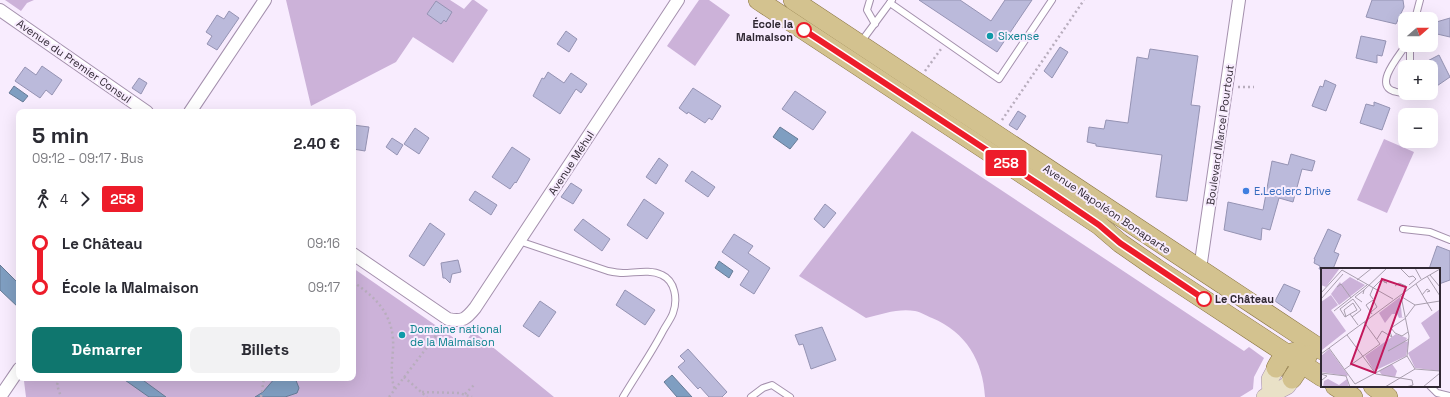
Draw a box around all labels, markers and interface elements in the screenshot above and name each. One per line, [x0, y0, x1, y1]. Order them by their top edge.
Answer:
north arrow [1398, 12, 1438, 52]
map controls [1398, 12, 1438, 148]
street label: Avenue du Premier Consul [14, 16, 134, 106]
place label: École la Malmaison [736, 17, 794, 44]
marker: École la Malmaison [796, 22, 812, 38]
place label: Sixense [998, 29, 1039, 43]
marker: Sixense [985, 31, 995, 41]
button: + [1398, 60, 1438, 100]
street label: Boulevard Marcel Pourtout [1203, 64, 1237, 206]
button: − [1398, 108, 1438, 148]
text: 5 min [32, 121, 89, 149]
street label: Avenue Méhul [545, 128, 597, 198]
text: 2.40 € [293, 134, 340, 153]
text: 09:12 – 09:17 · Bus [32, 150, 144, 167]
line badge: 258 [983, 150, 1029, 176]
text: 258 [993, 154, 1019, 172]
street label: Avenue Napoléon Bonaparte [1041, 161, 1173, 257]
place label: E.Leclerc Drive [1254, 184, 1331, 198]
marker: E.Leclerc Drive [1241, 186, 1251, 196]
icon: walk [32, 188, 54, 210]
icon: forward [74, 188, 96, 210]
text: 258 [110, 190, 135, 208]
text: 4 [60, 191, 68, 208]
text: Le Château [62, 234, 143, 253]
text: 09:16 [307, 235, 340, 252]
inset map [1321, 268, 1440, 387]
text: École la Malmaison [62, 278, 199, 297]
text: 09:17 [308, 279, 340, 296]
marker: Le Château [1196, 291, 1212, 307]
place label: Le Château [1215, 292, 1274, 306]
place label: Domaine national de la Malmaison [410, 322, 502, 349]
button: Démarrer [32, 327, 182, 373]
button: Billets [190, 327, 340, 373]
marker: Domaine national de la Malmaison [397, 330, 407, 340]

